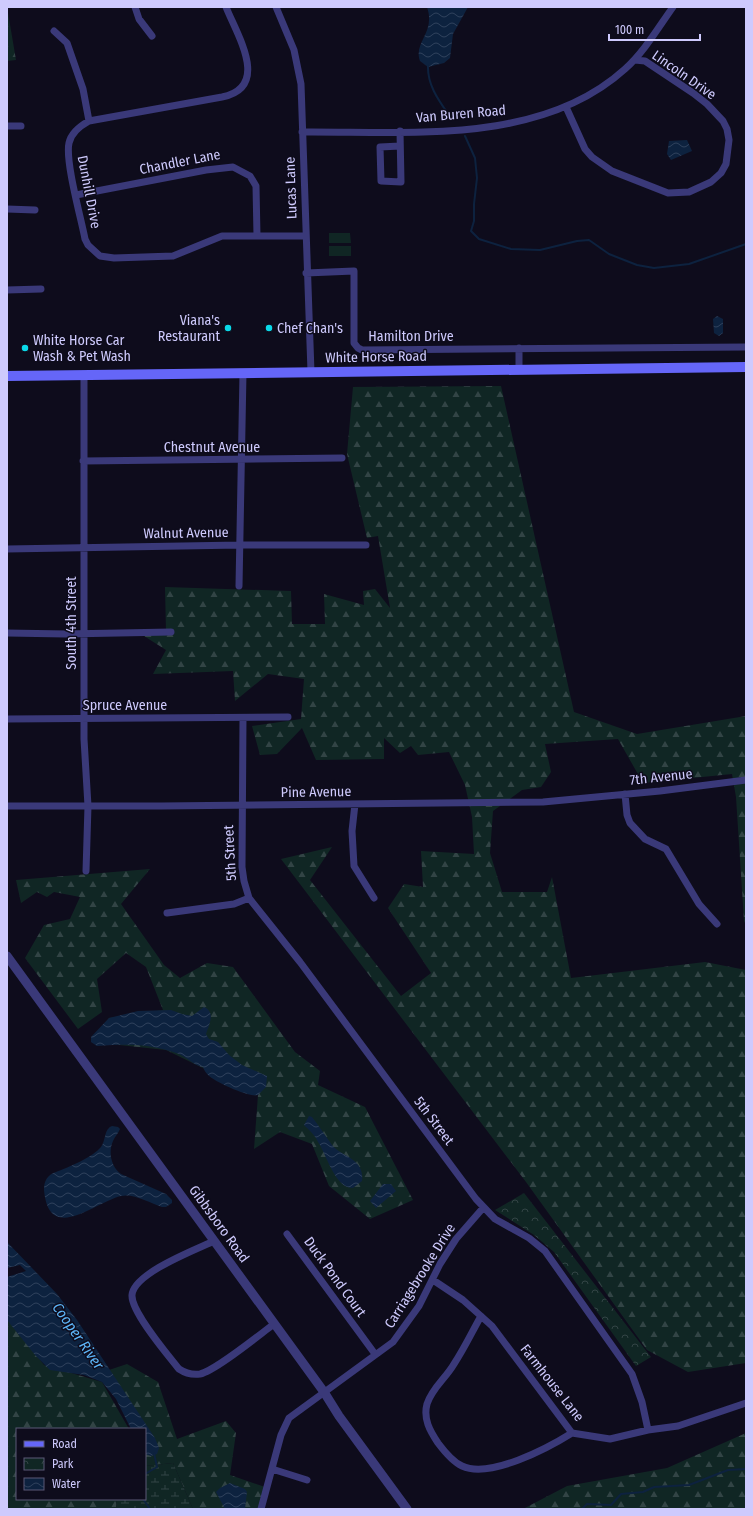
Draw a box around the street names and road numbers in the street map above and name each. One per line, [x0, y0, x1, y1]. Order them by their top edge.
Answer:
street label: Lincoln Drive [649, 47, 719, 103]
street label: Van Buren Road [415, 102, 507, 126]
street label: Chandler Lane [138, 146, 222, 178]
street label: Dunhill Drive [74, 154, 104, 230]
street label: Lucas Lane [281, 156, 301, 220]
street label: Hamilton Drive [368, 328, 454, 345]
street label: White Horse Road [325, 348, 427, 366]
street label: Chestnut Avenue [164, 439, 260, 456]
street label: Walnut Avenue [143, 524, 229, 542]
street label: South 4th Street [63, 576, 80, 670]
street label: Spruce Avenue [83, 697, 167, 714]
street label: 7th Avenue [629, 765, 693, 789]
street label: Pine Avenue [281, 783, 351, 801]
street label: 5th Street [220, 824, 240, 881]
street label: 5th Street [410, 1094, 458, 1149]
street label: Gibbsboro Road [185, 1182, 253, 1266]
street label: Carriagebrooke Drive [381, 1221, 459, 1331]
street label: Duck Pond Court [300, 1234, 370, 1321]
street label: Farmhouse Lane [517, 1341, 587, 1425]

